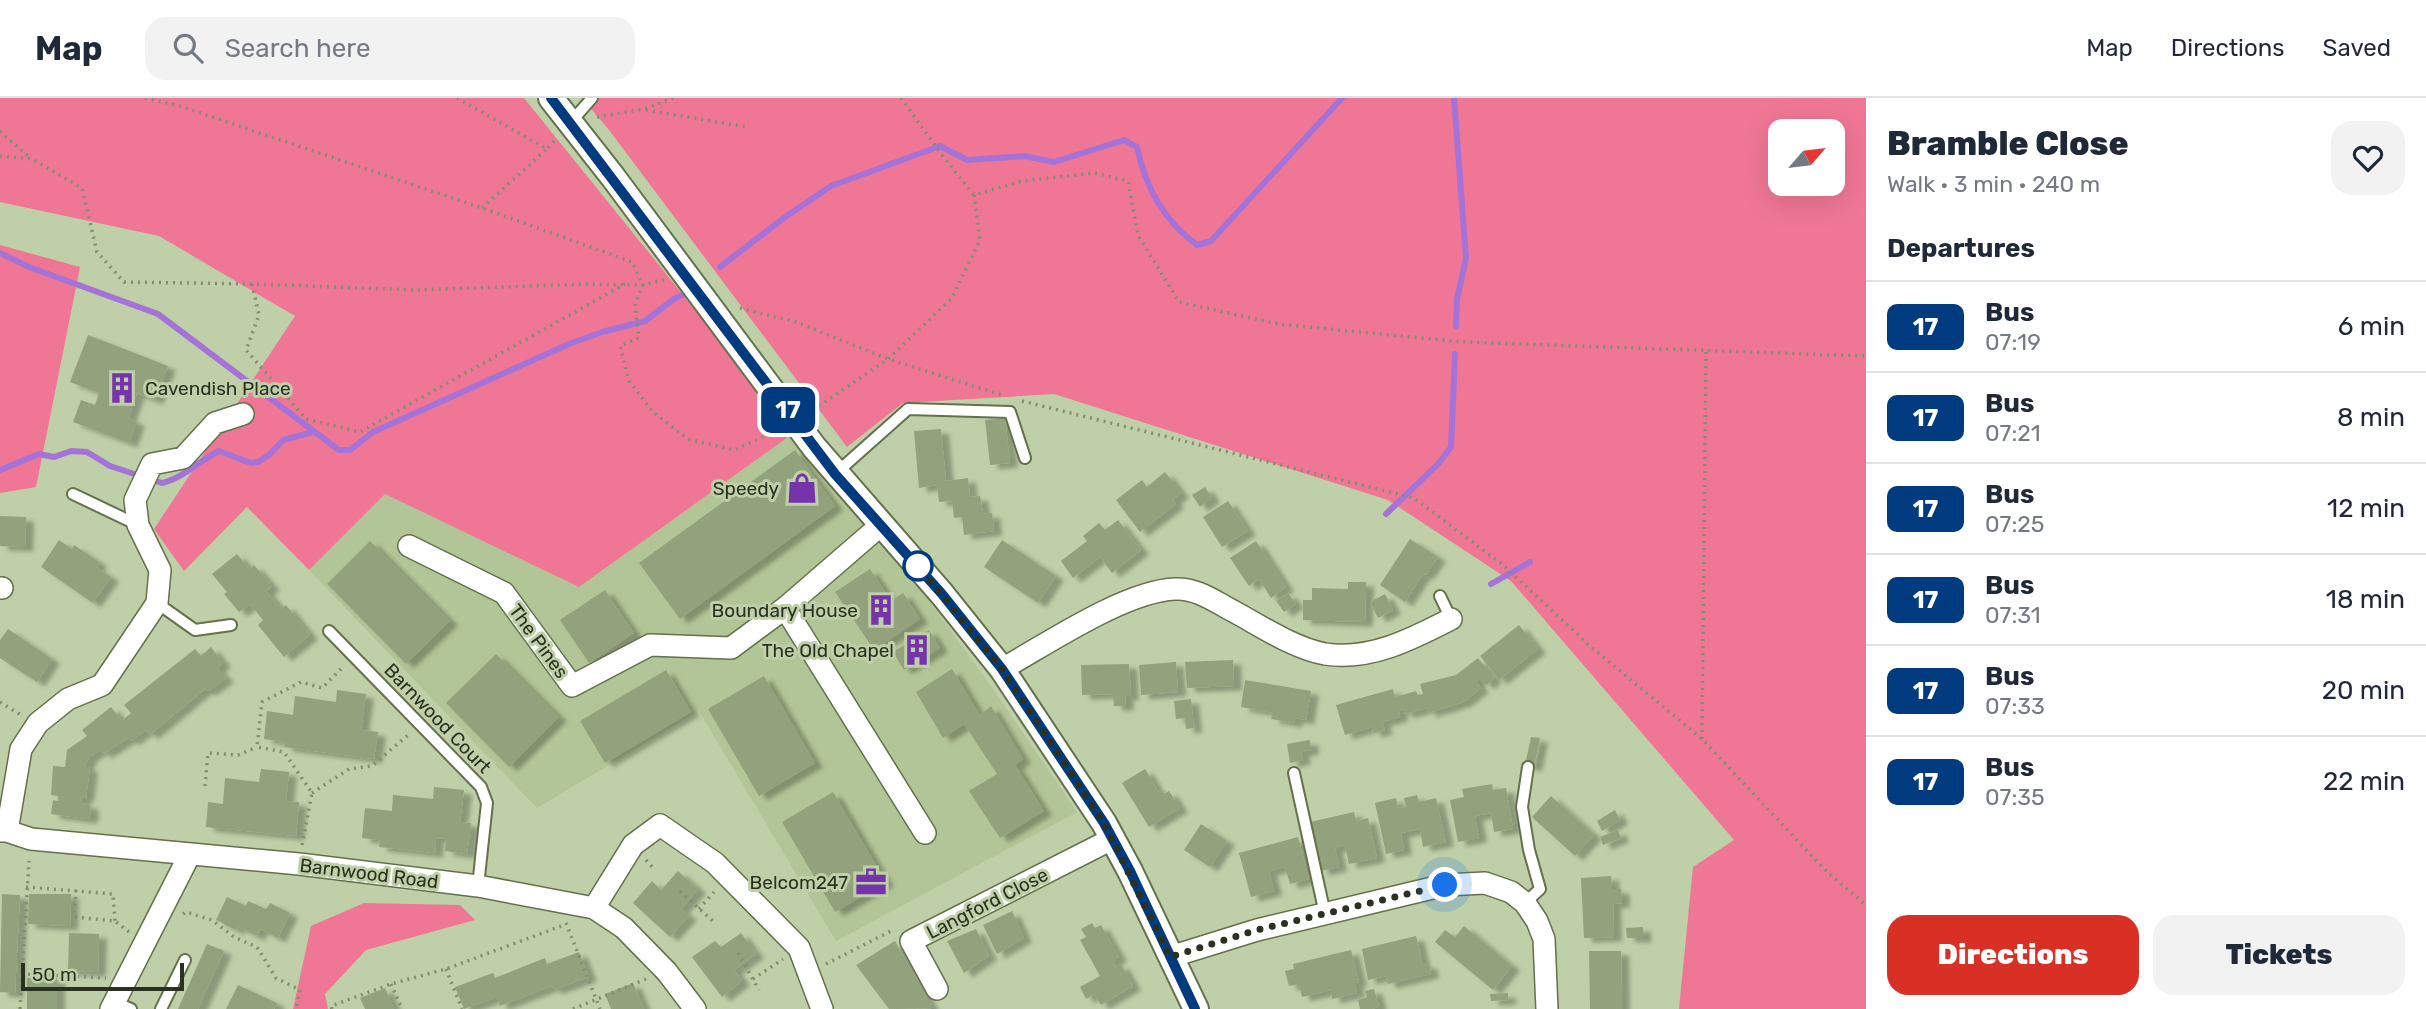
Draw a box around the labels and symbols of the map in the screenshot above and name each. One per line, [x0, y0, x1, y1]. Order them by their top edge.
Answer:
north arrow [1768, 119, 1844, 196]
building icon: Cavendish Place [105, 371, 139, 405]
place label: Cavendish Place [145, 377, 291, 400]
line badge: 17 [756, 387, 820, 433]
shop icon: Speedy [785, 471, 819, 505]
place label: Speedy [713, 477, 779, 500]
unlabelled marker [903, 551, 933, 581]
building icon: Boundary House [864, 593, 898, 627]
place label: Boundary House [712, 599, 858, 622]
street label: The Pines [504, 600, 573, 683]
building icon: The Old Chapel [900, 633, 934, 667]
place label: The Old Chapel [762, 639, 894, 662]
street label: Barnwood Court [379, 658, 496, 779]
street label: Barnwood Road [298, 854, 440, 893]
street label: Langford Close [922, 863, 1052, 944]
office icon: Belcom247 [854, 865, 888, 899]
your location [1427, 867, 1462, 902]
place label: Belcom247 [750, 871, 848, 894]
scale bar [21, 960, 184, 992]

